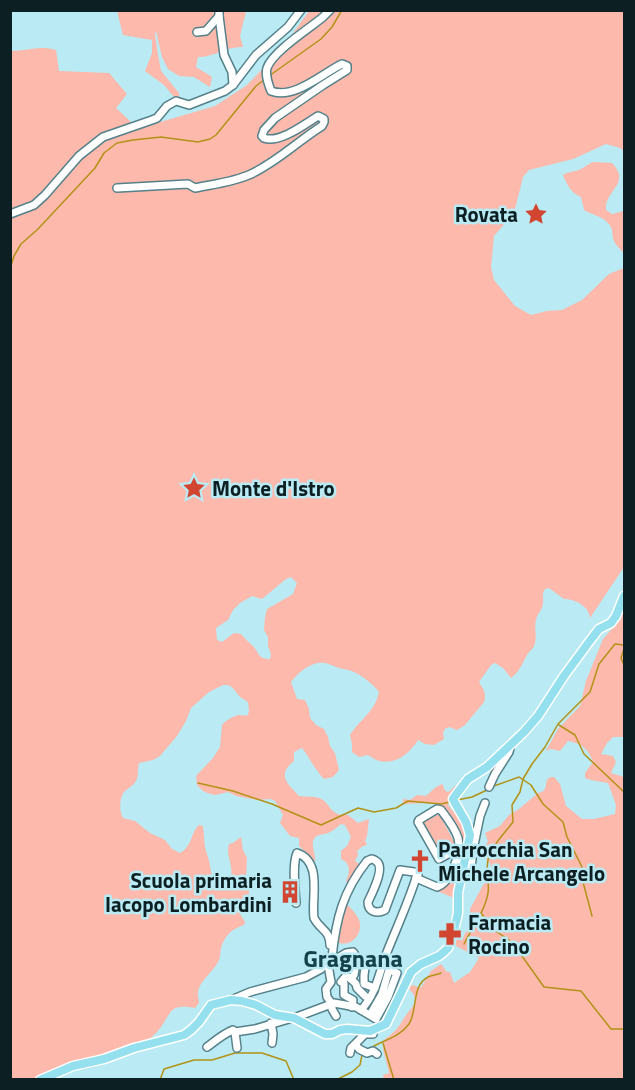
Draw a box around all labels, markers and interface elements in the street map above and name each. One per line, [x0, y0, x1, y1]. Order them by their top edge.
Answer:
place label: Rovata [455, 198, 518, 230]
place icon: Rovata [523, 201, 549, 227]
place label: Monte d'Istro [212, 472, 335, 504]
place icon: Monte d'Istro [181, 475, 207, 501]
place label: Parrocchia San Michele Arcangelo [438, 833, 605, 889]
church icon: Parrocchia San Michele Arcangelo [407, 848, 433, 874]
place label: Scuola primaria Iacopo Lombardini [105, 864, 272, 920]
building icon: Scuola primaria Iacopo Lombardini [277, 879, 303, 905]
place label: Farmacia Rocino [468, 906, 551, 962]
pharmacy icon: Farmacia Rocino [437, 921, 463, 947]
district label: Gragnana [303, 940, 403, 976]

